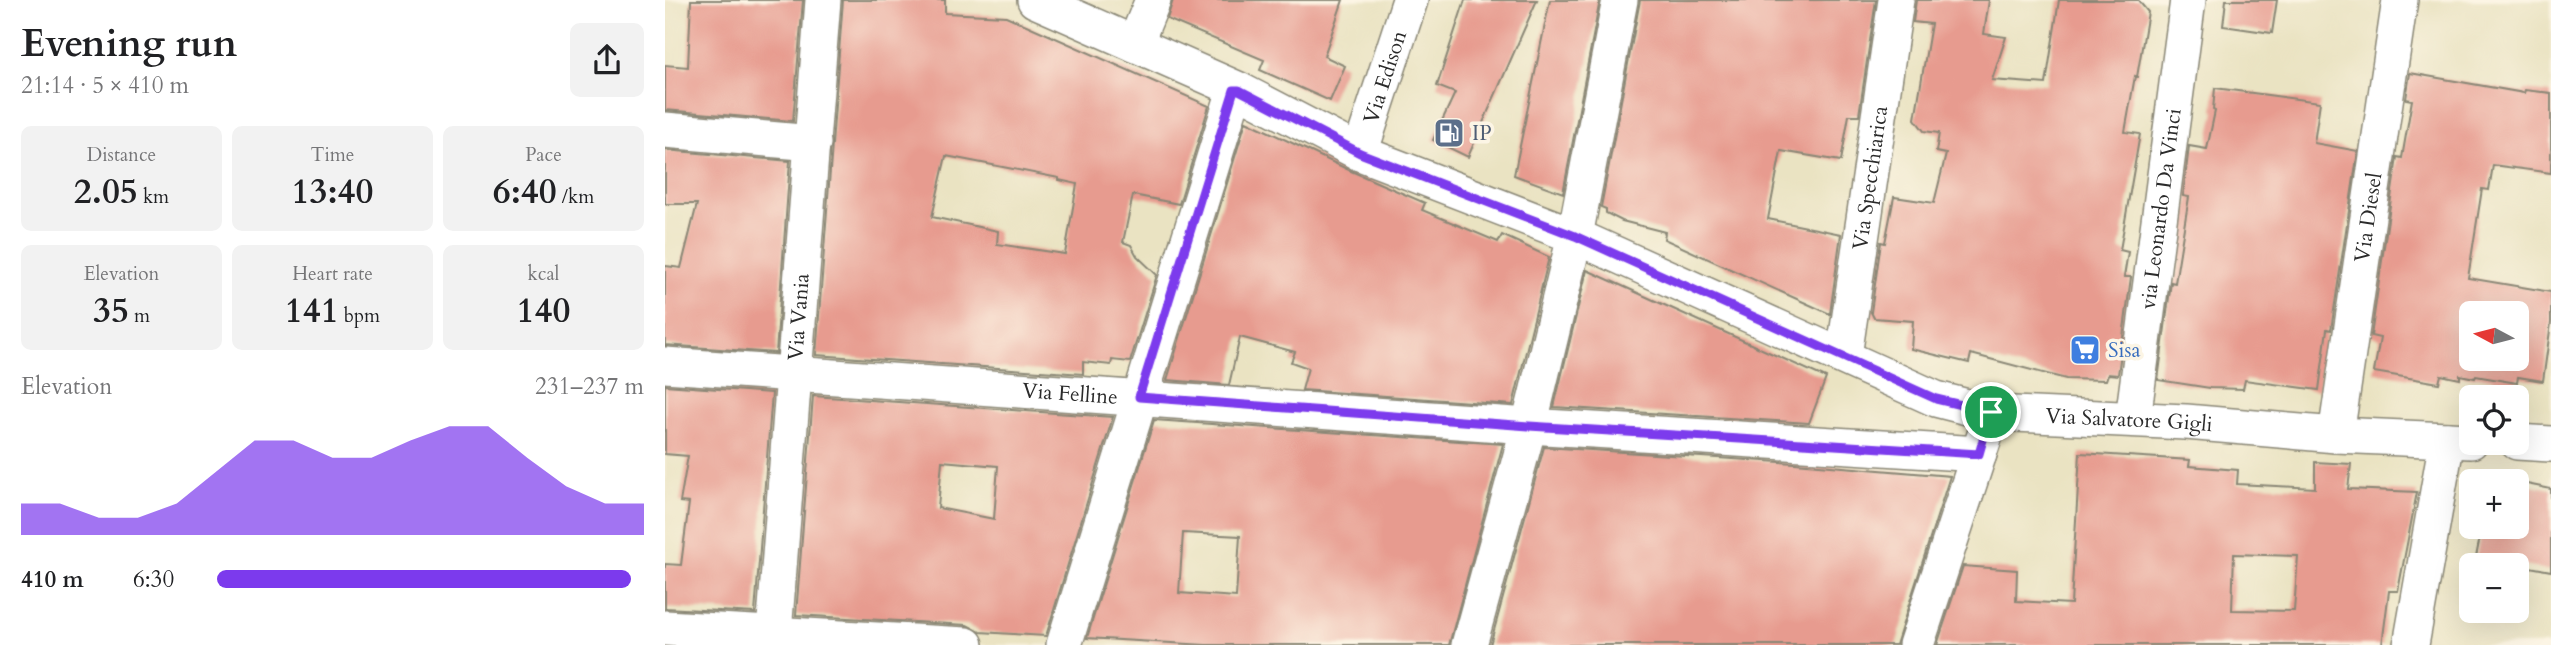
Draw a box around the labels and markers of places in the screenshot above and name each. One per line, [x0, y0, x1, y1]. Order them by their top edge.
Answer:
fuel station icon: IP [1432, 116, 1466, 150]
place label: IP [1472, 119, 1492, 148]
supermarket icon: Sisa [2068, 333, 2102, 367]
place label: Sisa [2108, 336, 2141, 365]
pin [1961, 382, 2021, 442]

